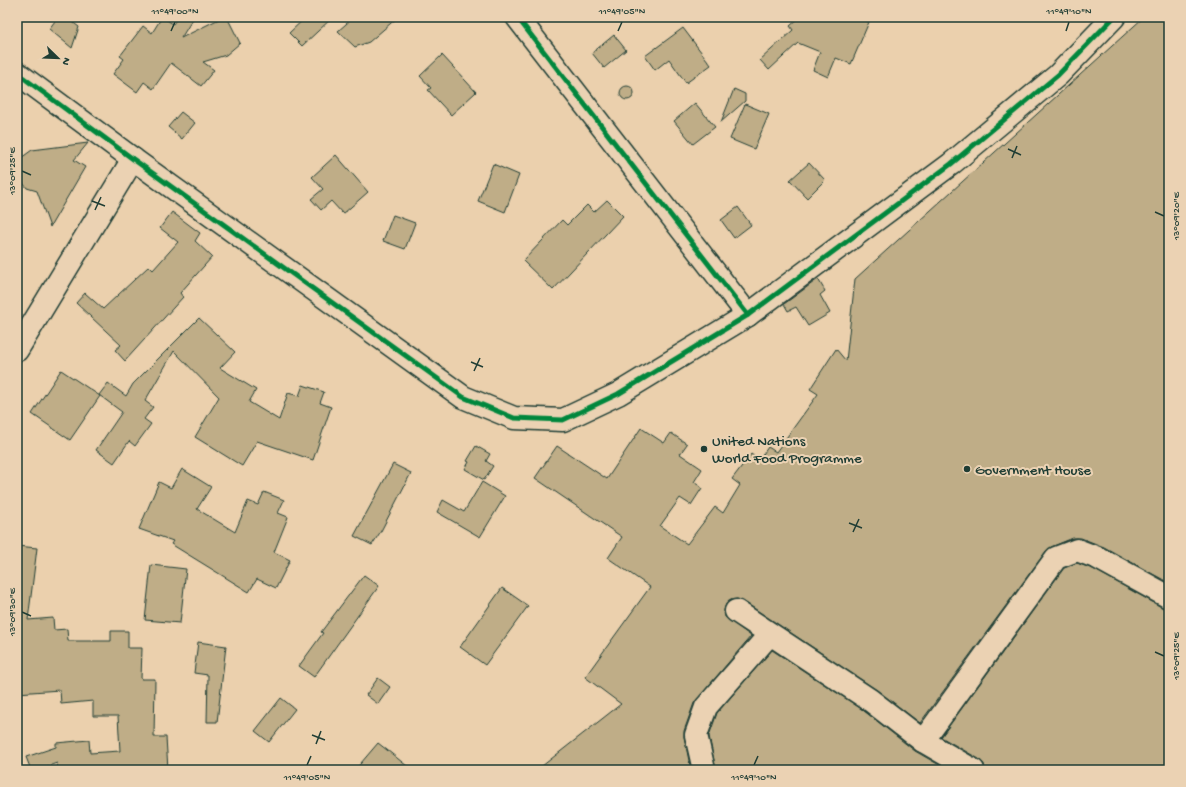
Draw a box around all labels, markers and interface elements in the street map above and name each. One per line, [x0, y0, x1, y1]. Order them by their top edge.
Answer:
text: 11°49'00"N [151, 6, 199, 18]
text: 11°49'05"N [598, 6, 646, 18]
text: 11°49'10"N [1045, 6, 1092, 18]
north arrow [38, 38, 78, 78]
text: N [58, 55, 72, 67]
text: 13°09'25"E [7, 146, 19, 196]
text: 13°09'20"E [1171, 191, 1183, 241]
place label: United Nations World Food Programme [712, 433, 862, 468]
marker: United Nations World Food Programme [699, 444, 709, 454]
place label: Government House [975, 462, 1091, 480]
marker: Government House [962, 464, 972, 474]
text: 13°09'30"E [7, 587, 19, 637]
text: 13°09'25"E [1171, 631, 1183, 681]
text: 11°49'05"N [283, 772, 331, 784]
text: 11°49'10"N [730, 772, 777, 784]

